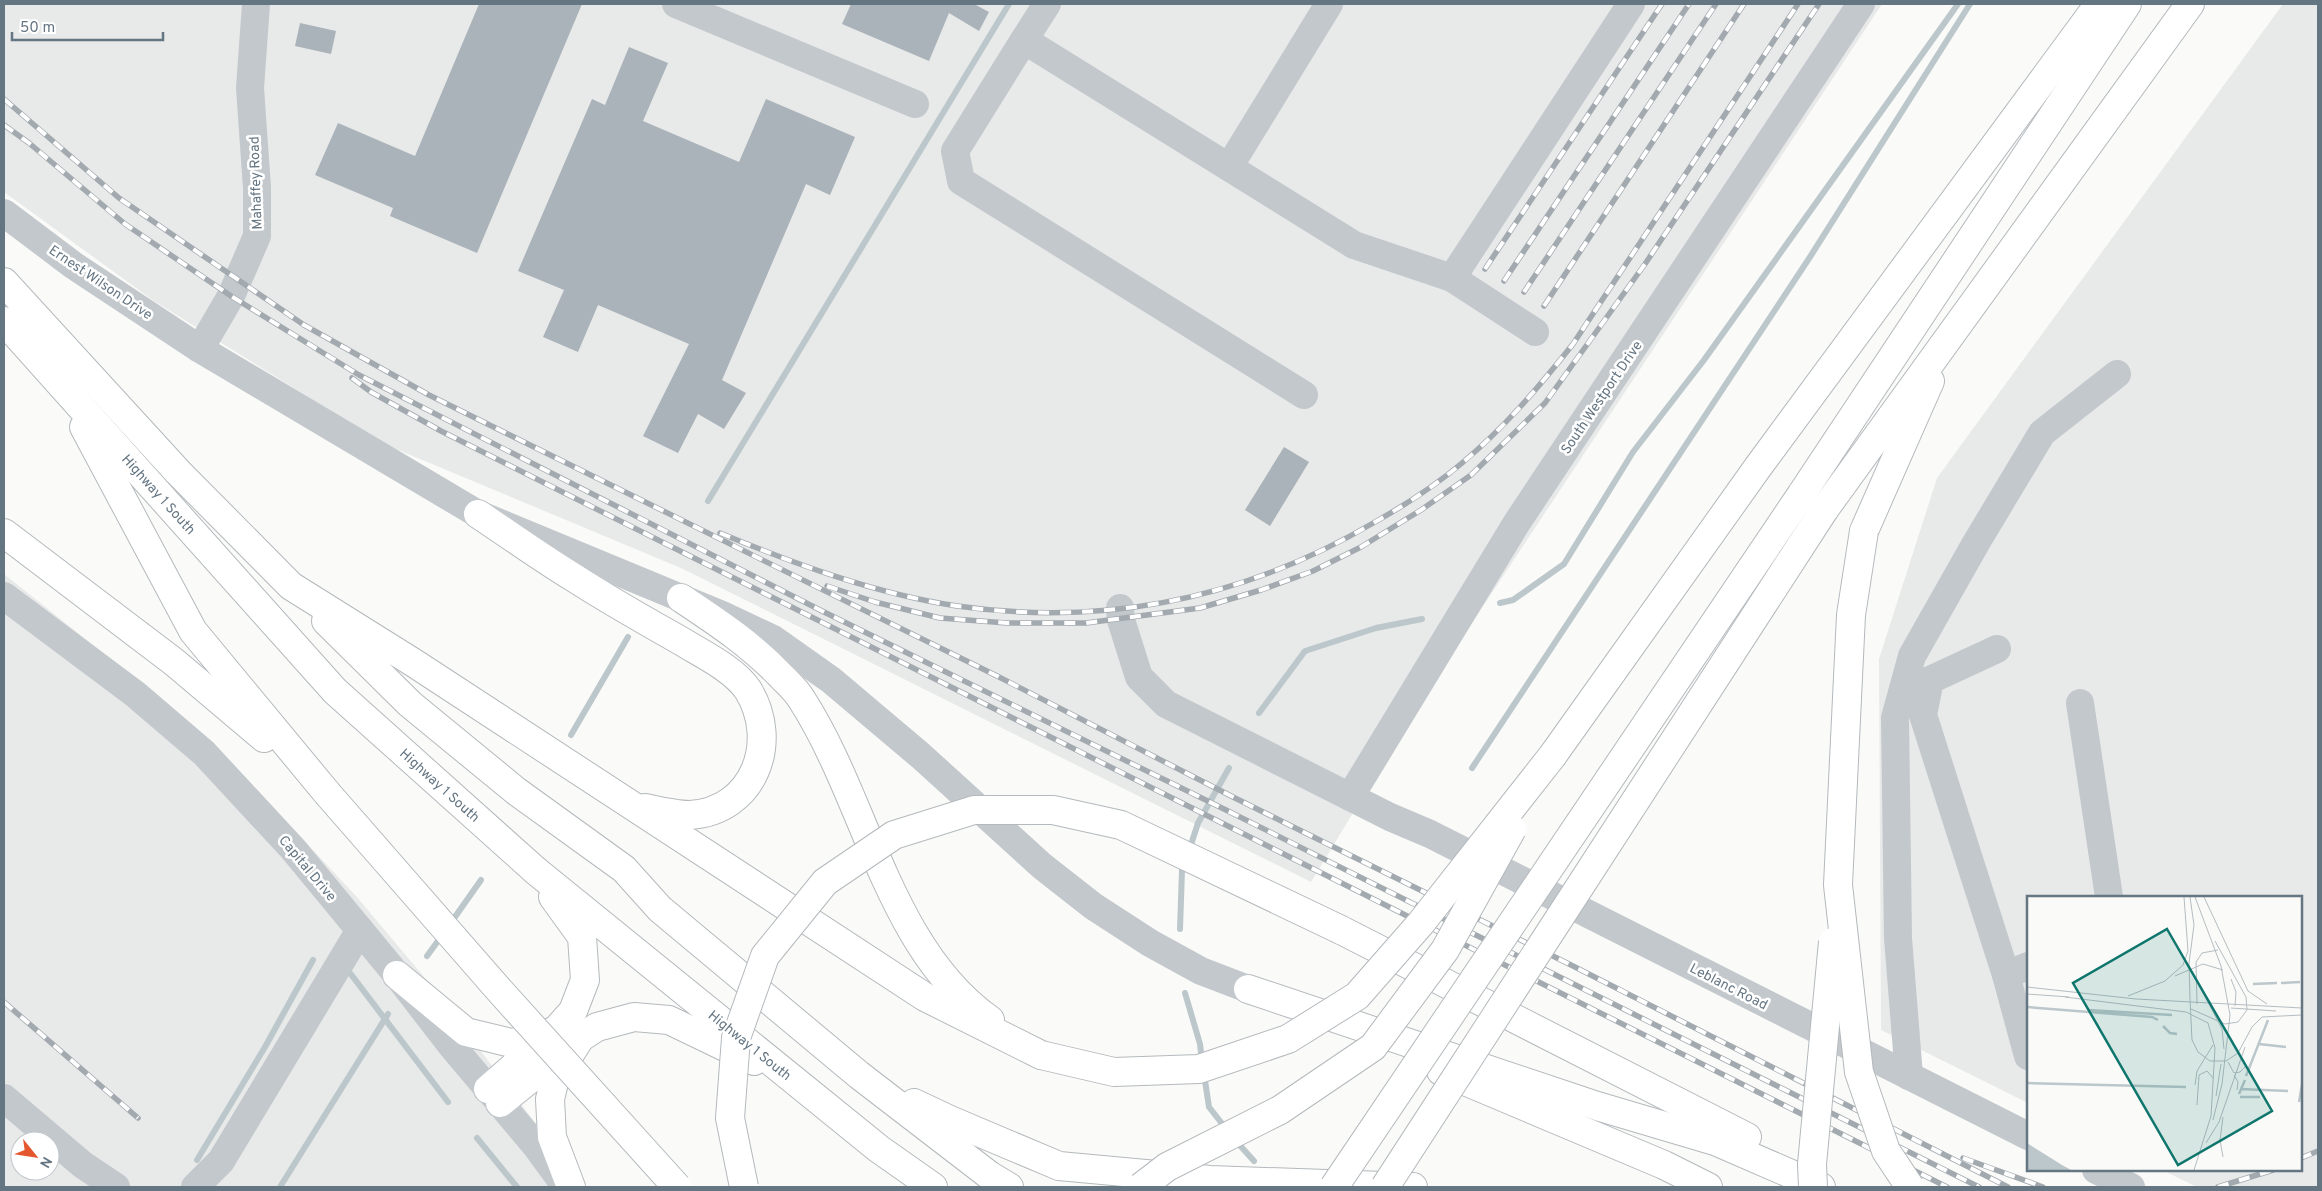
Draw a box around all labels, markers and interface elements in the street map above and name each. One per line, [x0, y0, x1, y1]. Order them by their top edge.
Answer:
scale bar [12, 10, 164, 42]
text: 50 m [20, 19, 55, 38]
street label: Mahaffey Road [246, 136, 267, 230]
street label: Ernest Wilson Drive [45, 242, 155, 324]
street label: South Westport Drive [1558, 338, 1646, 458]
street label: Highway 1 South [117, 451, 198, 539]
street label: Highway 1 South [395, 746, 483, 827]
street label: Capital Drive [274, 833, 339, 905]
inset map [2027, 896, 2302, 1171]
street label: Leblanc Road [1686, 960, 1770, 1014]
street label: Highway 1 South [704, 1007, 794, 1085]
north arrow [10, 1131, 60, 1181]
text: N [35, 1153, 55, 1170]

